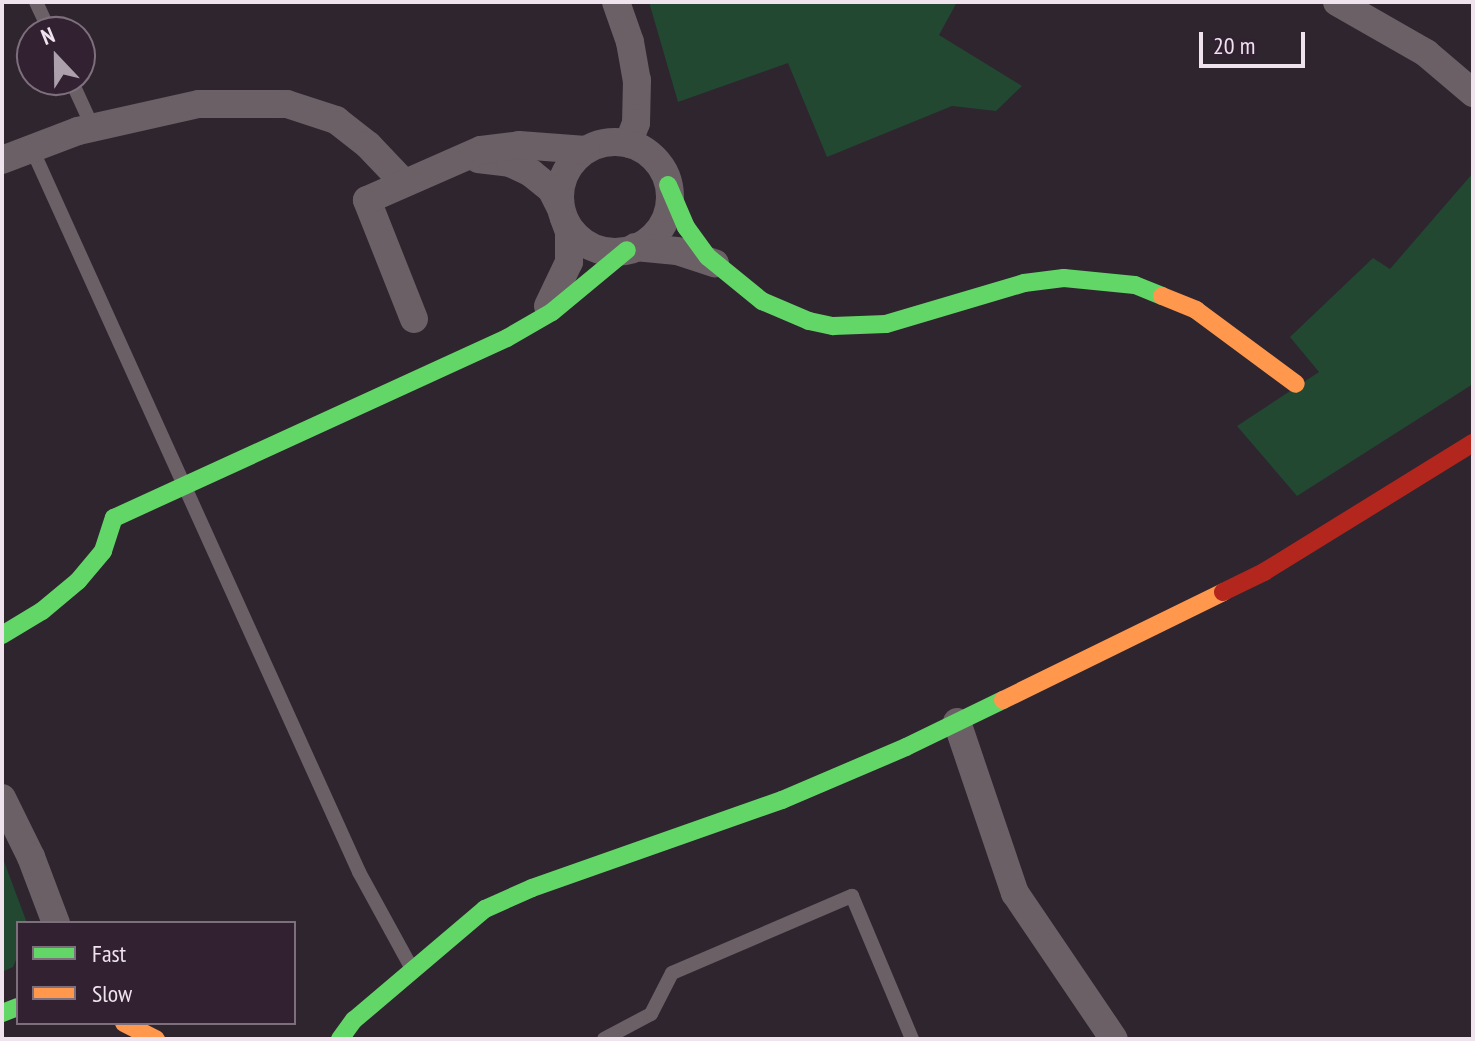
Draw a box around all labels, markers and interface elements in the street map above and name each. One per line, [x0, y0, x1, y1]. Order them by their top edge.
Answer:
north arrow [16, 16, 96, 96]
scale bar [1203, 16, 1309, 66]
text: N [37, 20, 59, 51]
text: 20 m [1213, 30, 1255, 61]
legend [16, 921, 296, 1025]
text: Fast [92, 938, 126, 969]
text: Slow [92, 978, 132, 1009]

